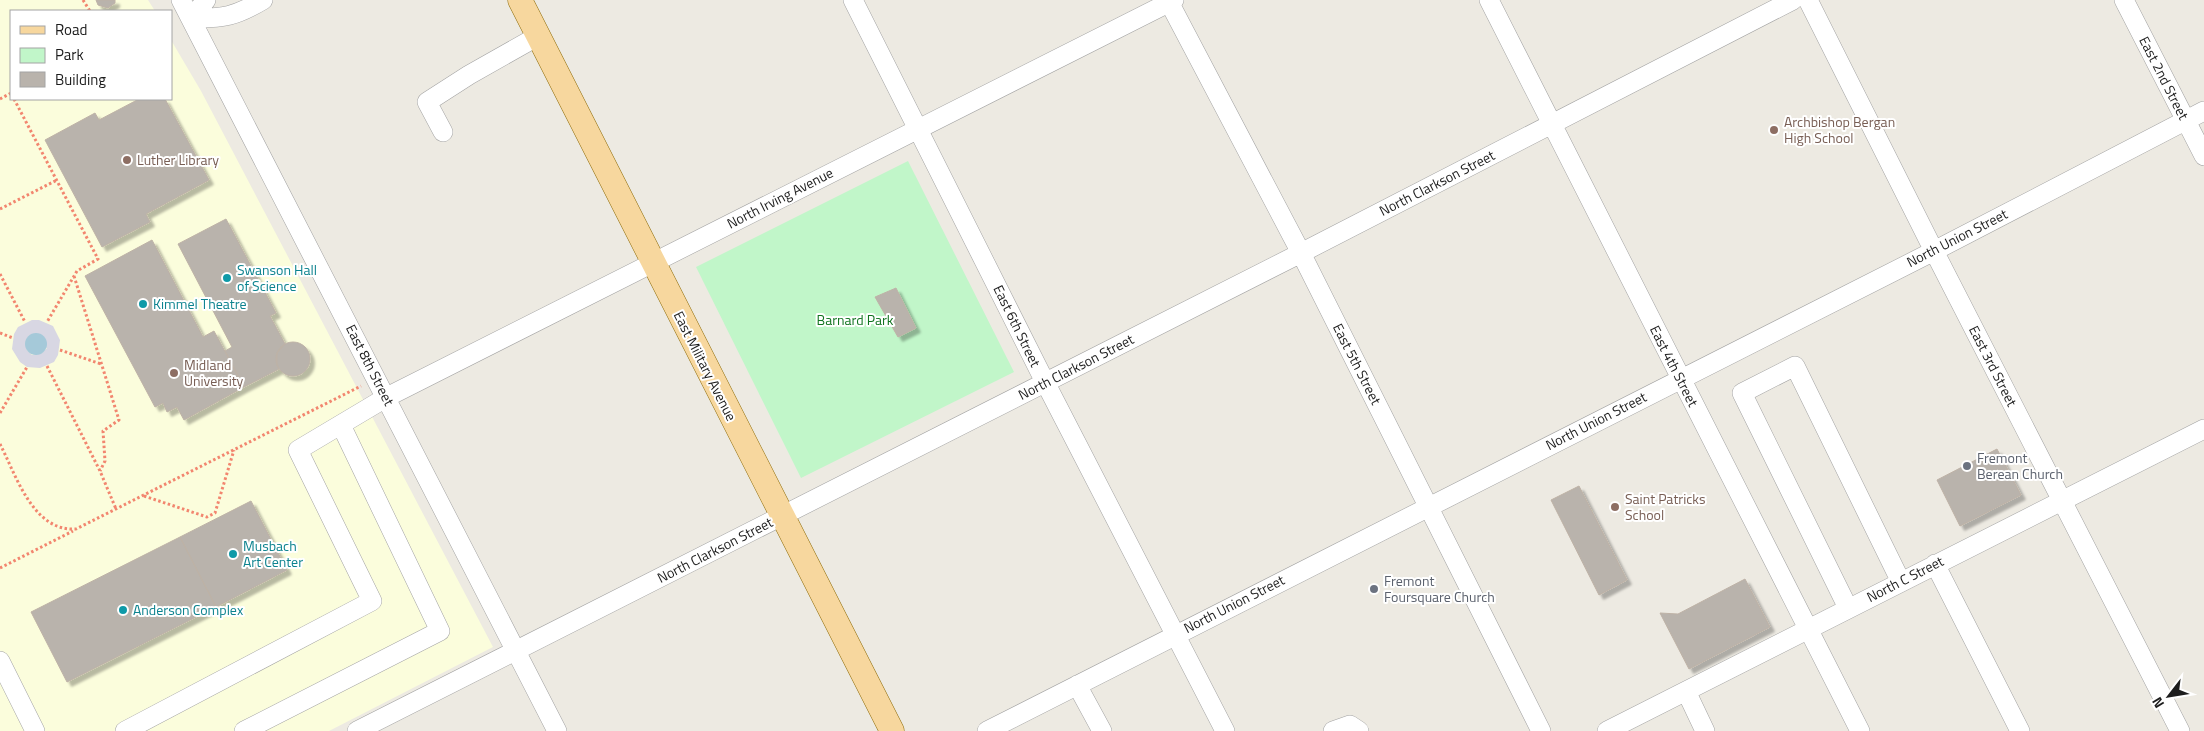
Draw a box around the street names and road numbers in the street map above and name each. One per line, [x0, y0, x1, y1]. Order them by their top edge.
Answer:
street label: East 2nd Street [2134, 32, 2195, 123]
street label: North Clarkson Street [1375, 144, 1498, 221]
street label: North Irving Avenue [723, 162, 837, 233]
street label: North Union Street [1903, 203, 2011, 272]
street label: East 6th Street [989, 281, 1046, 370]
street label: East Military Avenue [669, 307, 742, 424]
street label: East 5th Street [1328, 319, 1387, 408]
street label: East 8th Street [341, 320, 400, 409]
street label: East 4th Street [1645, 321, 1704, 410]
street label: East 3rd Street [1964, 322, 2023, 410]
street label: North Clarkson Street [1014, 328, 1137, 405]
street label: North Union Street [1542, 386, 1650, 455]
street label: North Clarkson Street [653, 511, 776, 588]
street label: North C Street [1863, 550, 1947, 607]
street label: North Union Street [1180, 569, 1288, 638]

